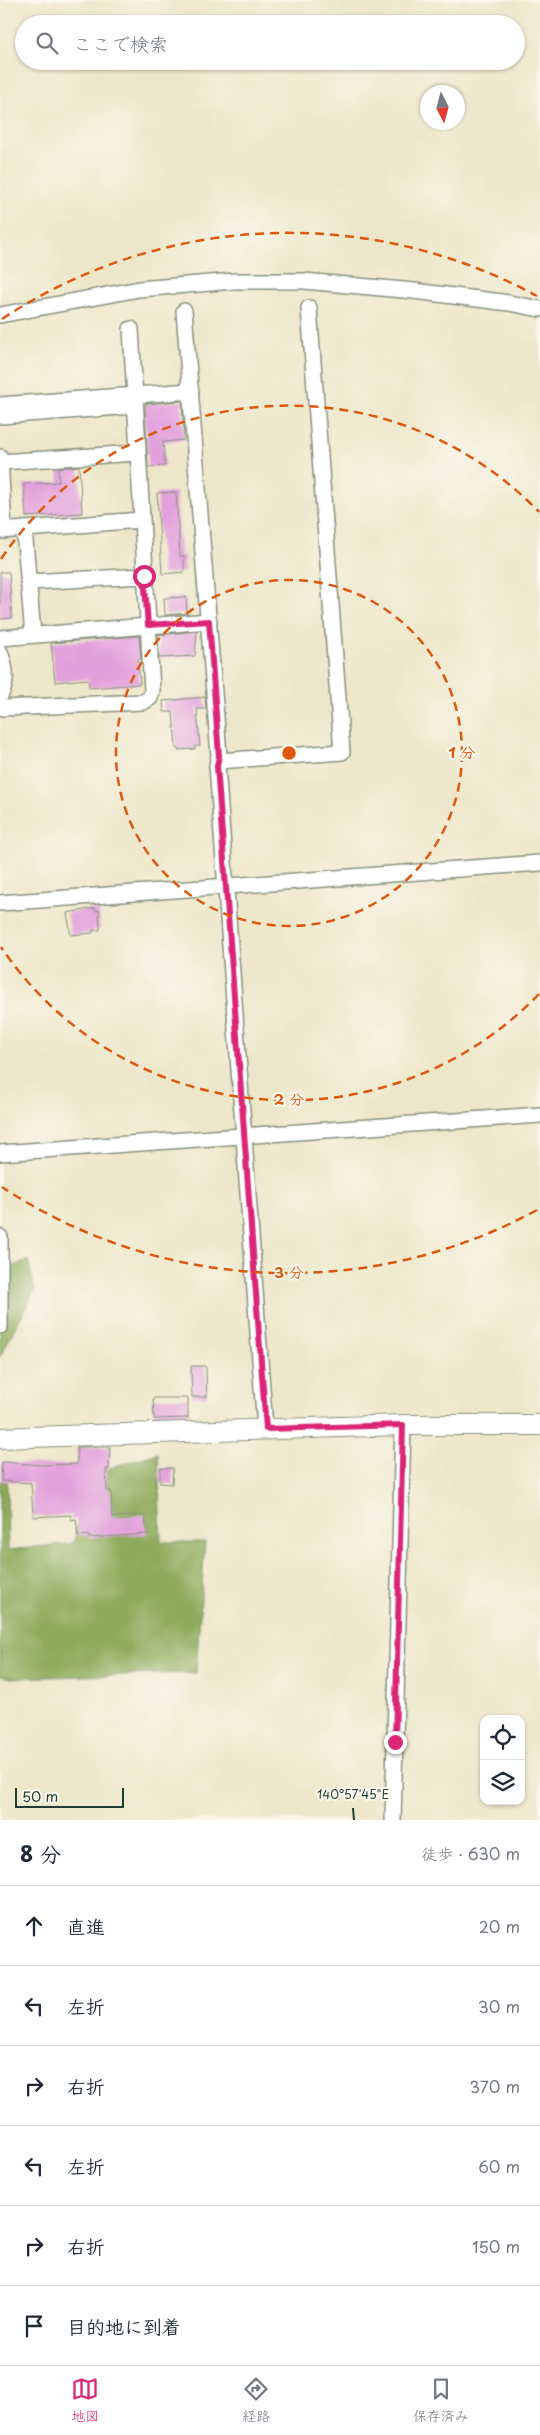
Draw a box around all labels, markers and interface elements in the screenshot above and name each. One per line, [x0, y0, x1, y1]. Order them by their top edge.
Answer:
search box [15, 15, 525, 70]
icon: search [33, 29, 61, 57]
text: ここで検索 [73, 29, 168, 57]
north arrow [420, 85, 465, 130]
route start [133, 565, 156, 588]
text: 1 分 [449, 740, 476, 763]
centre of rings [280, 744, 298, 762]
text: 2 分 [274, 1087, 304, 1110]
text: 3 分 [274, 1260, 304, 1283]
map controls [480, 1715, 525, 1805]
button: locate [480, 1715, 525, 1760]
route end [384, 1731, 407, 1754]
button: layers [480, 1760, 525, 1805]
scale bar [15, 1785, 124, 1808]
text: 140°57'45"E [317, 1785, 389, 1803]
text: 50 m [22, 1786, 58, 1807]
text: 8 分 [20, 1837, 61, 1869]
text: 徒歩 · 630 m [421, 1841, 520, 1865]
icon: ahead [20, 1912, 48, 1940]
text: 直進 [67, 1912, 105, 1940]
text: 20 m [479, 1914, 520, 1938]
icon: left [20, 1992, 48, 2020]
text: 左折 [67, 1992, 105, 2020]
text: 30 m [478, 1994, 520, 2018]
icon: right [20, 2072, 48, 2100]
text: 右折 [67, 2072, 105, 2100]
text: 370 m [470, 2074, 520, 2098]
icon: left [20, 2152, 48, 2180]
text: 左折 [67, 2152, 105, 2180]
text: 60 m [478, 2154, 520, 2178]
icon: right [20, 2232, 48, 2260]
text: 右折 [67, 2232, 105, 2260]
text: 150 m [472, 2234, 520, 2258]
icon: arrive [20, 2312, 48, 2340]
text: 目的地に到着 [67, 2312, 181, 2340]
tab: 地図 [71, 2375, 99, 2426]
tab: 経路 [242, 2375, 270, 2426]
tab: 保存済み [413, 2375, 469, 2426]

